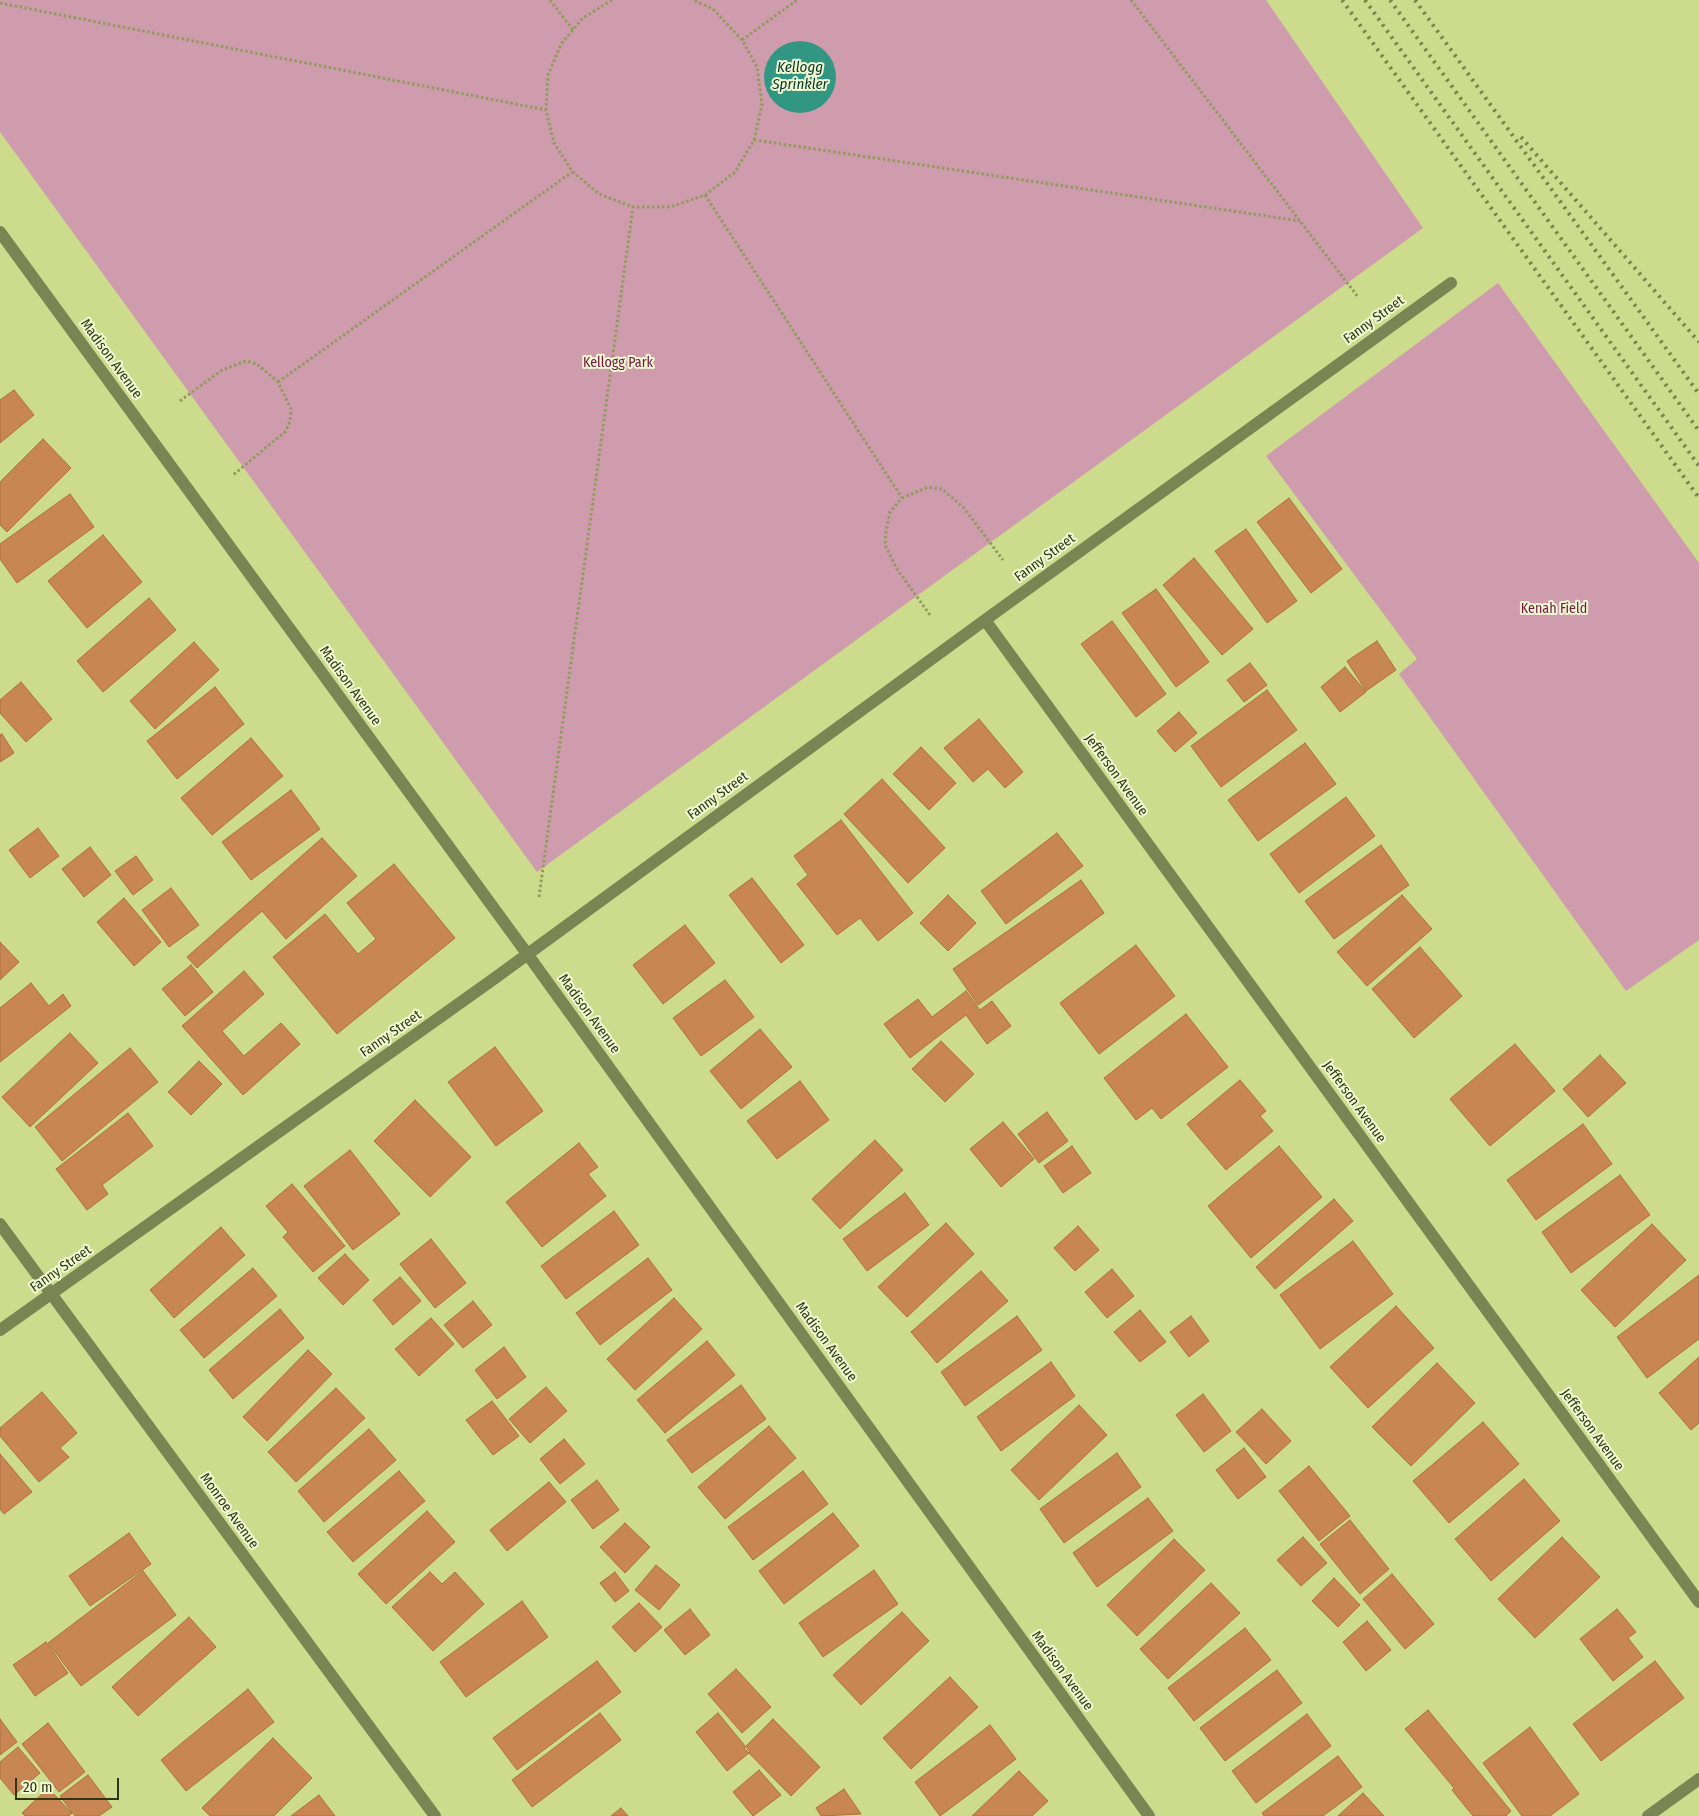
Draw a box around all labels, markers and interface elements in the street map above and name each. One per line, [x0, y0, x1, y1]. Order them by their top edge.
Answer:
water label: Kellogg Sprinkler [772, 59, 828, 94]
street label: Fanny Street [1340, 292, 1408, 348]
street label: Madison Avenue [77, 316, 145, 402]
park label: Kellogg Park [583, 355, 653, 371]
street label: Fanny Street [1011, 530, 1079, 586]
park label: Kenah Field [1521, 601, 1587, 617]
street label: Madison Avenue [316, 643, 384, 729]
street label: Jefferson Avenue [1081, 731, 1151, 819]
street label: Fanny Street [684, 768, 752, 824]
street label: Madison Avenue [555, 971, 623, 1057]
street label: Fanny Street [357, 1007, 425, 1061]
street label: Jefferson Avenue [1319, 1058, 1389, 1146]
street label: Fanny Street [27, 1242, 95, 1296]
street label: Madison Avenue [792, 1299, 860, 1385]
street label: Jefferson Avenue [1557, 1386, 1627, 1474]
street label: Monroe Avenue [196, 1470, 262, 1552]
street label: Madison Avenue [1028, 1628, 1096, 1714]
scale bar [18, 1768, 121, 1800]
text: 20 m [23, 1778, 53, 1796]

